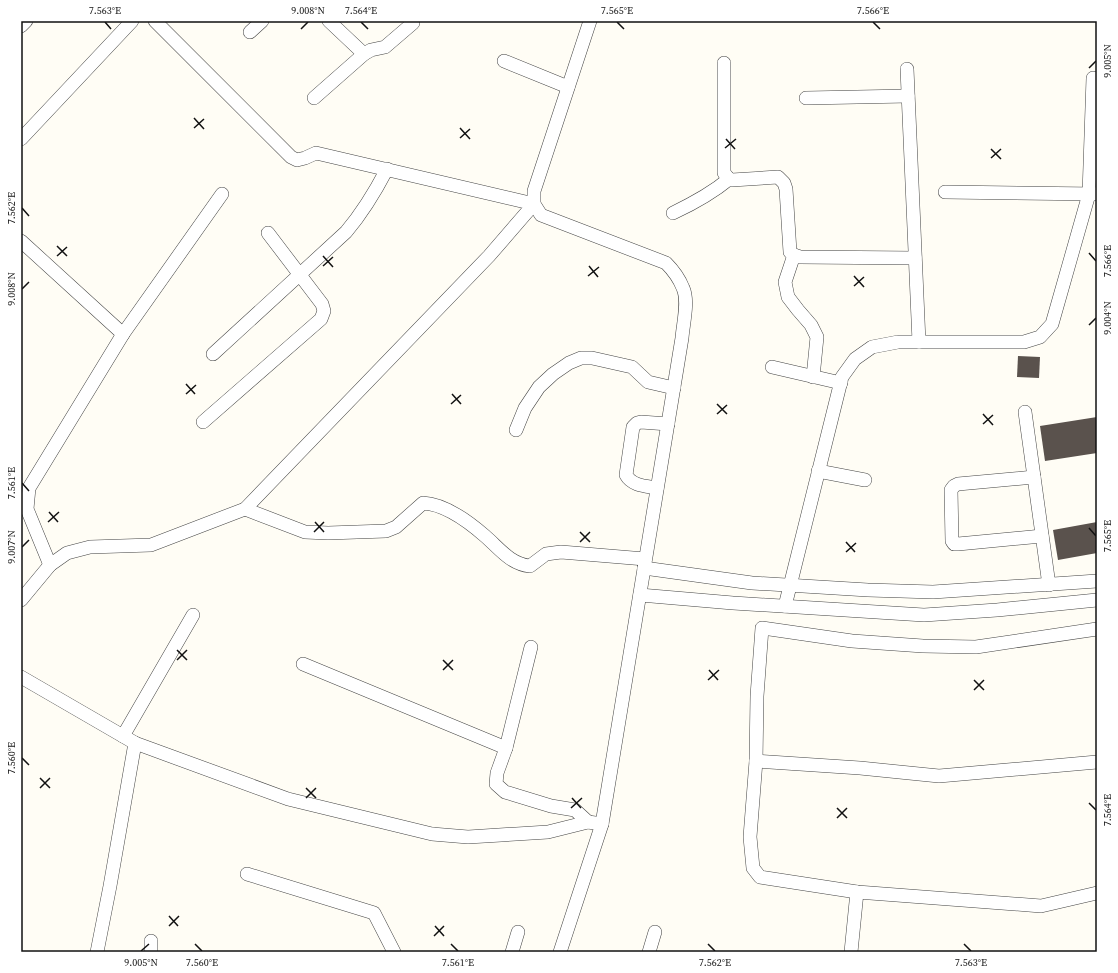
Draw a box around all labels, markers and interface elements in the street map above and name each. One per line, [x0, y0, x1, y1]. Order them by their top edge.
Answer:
text: 7.563°E [89, 4, 121, 17]
text: 9.008°N [291, 4, 325, 17]
text: 7.564°E [345, 4, 377, 17]
text: 7.565°E [601, 4, 633, 17]
text: 7.566°E [857, 4, 889, 17]
text: 9.005°N [1101, 44, 1114, 78]
text: 7.562°E [5, 192, 18, 224]
text: 7.566°E [1101, 245, 1114, 277]
text: 9.008°N [5, 272, 18, 306]
text: 9.004°N [1101, 301, 1114, 335]
text: 7.561°E [5, 467, 18, 499]
text: 7.565°E [1101, 520, 1114, 552]
text: 9.007°N [5, 530, 18, 564]
text: 7.560°E [5, 742, 18, 774]
text: 7.564°E [1101, 794, 1114, 826]
text: 9.005°N [124, 956, 158, 969]
text: 7.560°E [186, 956, 218, 969]
text: 7.561°E [442, 956, 474, 969]
text: 7.562°E [699, 956, 731, 969]
text: 7.563°E [955, 956, 987, 969]

